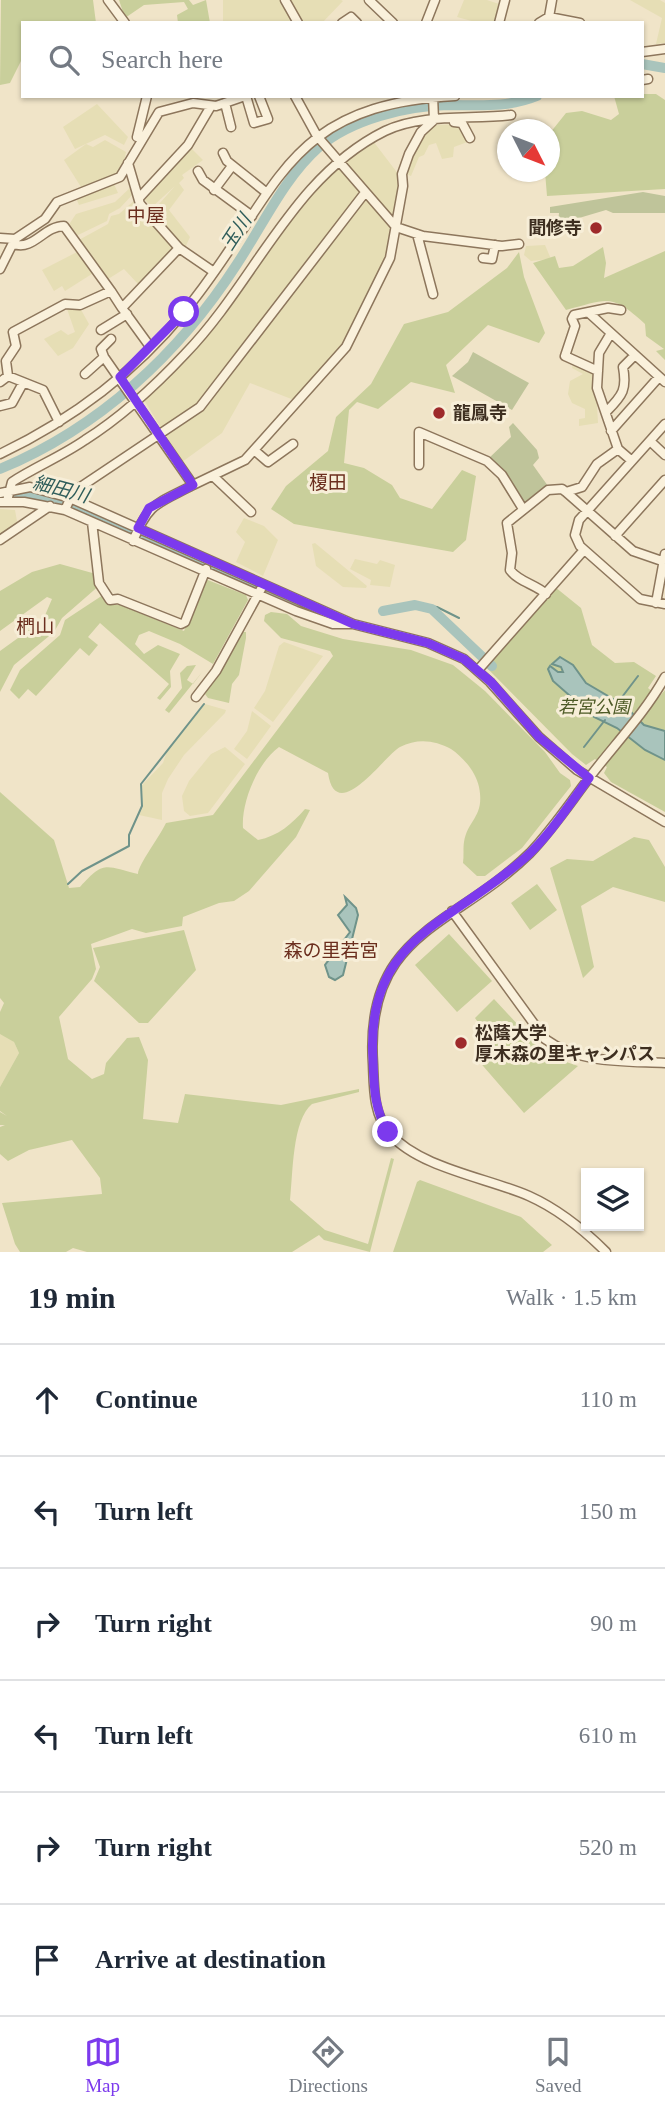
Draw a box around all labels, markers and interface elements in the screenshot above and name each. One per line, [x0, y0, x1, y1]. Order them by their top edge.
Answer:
search box [21, 21, 644, 98]
icon: search [45, 41, 83, 79]
text: Search here [101, 45, 223, 74]
north arrow [497, 119, 560, 182]
district label: 中屋 [127, 205, 165, 226]
water label: 玉川 [217, 209, 256, 254]
place label: 聞修寺 [528, 218, 582, 238]
marker: 聞修寺 [588, 220, 604, 236]
route start [168, 296, 199, 327]
place label: 龍鳳寺 [453, 403, 507, 423]
marker: 龍鳳寺 [431, 405, 447, 421]
water label: 細田川 [31, 471, 93, 507]
district label: 榎田 [309, 472, 347, 493]
district label: 椚山 [16, 616, 54, 637]
park label: 若宮公園 [558, 697, 633, 717]
district label: 森の里若宮 [283, 940, 379, 961]
place label: 松蔭大学 厚木森の里キャンパス [475, 1023, 655, 1064]
marker: 松蔭大学 厚木森の里キャンパス [453, 1035, 469, 1051]
route end [372, 1116, 403, 1147]
map controls [581, 1168, 644, 1231]
button: layers [581, 1168, 644, 1231]
text: 19 min [28, 1281, 116, 1314]
text: Walk · 1.5 km [506, 1285, 637, 1310]
icon: ahead [28, 1381, 66, 1419]
text: Continue [95, 1385, 198, 1414]
text: 110 m [580, 1387, 637, 1412]
icon: left [28, 1493, 66, 1531]
text: Turn left [95, 1497, 193, 1526]
text: 150 m [579, 1499, 637, 1524]
icon: right [28, 1605, 66, 1643]
text: Turn right [95, 1609, 212, 1638]
text: 90 m [590, 1611, 637, 1636]
icon: left [28, 1717, 66, 1755]
text: Turn left [95, 1721, 193, 1750]
text: 610 m [579, 1723, 637, 1748]
icon: right [28, 1829, 66, 1867]
text: Turn right [95, 1833, 212, 1862]
text: 520 m [579, 1835, 637, 1860]
icon: arrive [28, 1941, 66, 1979]
text: Arrive at destination [95, 1945, 326, 1974]
tab: Map [84, 2033, 122, 2097]
tab: Directions [289, 2033, 368, 2097]
tab: Saved [535, 2033, 581, 2097]

